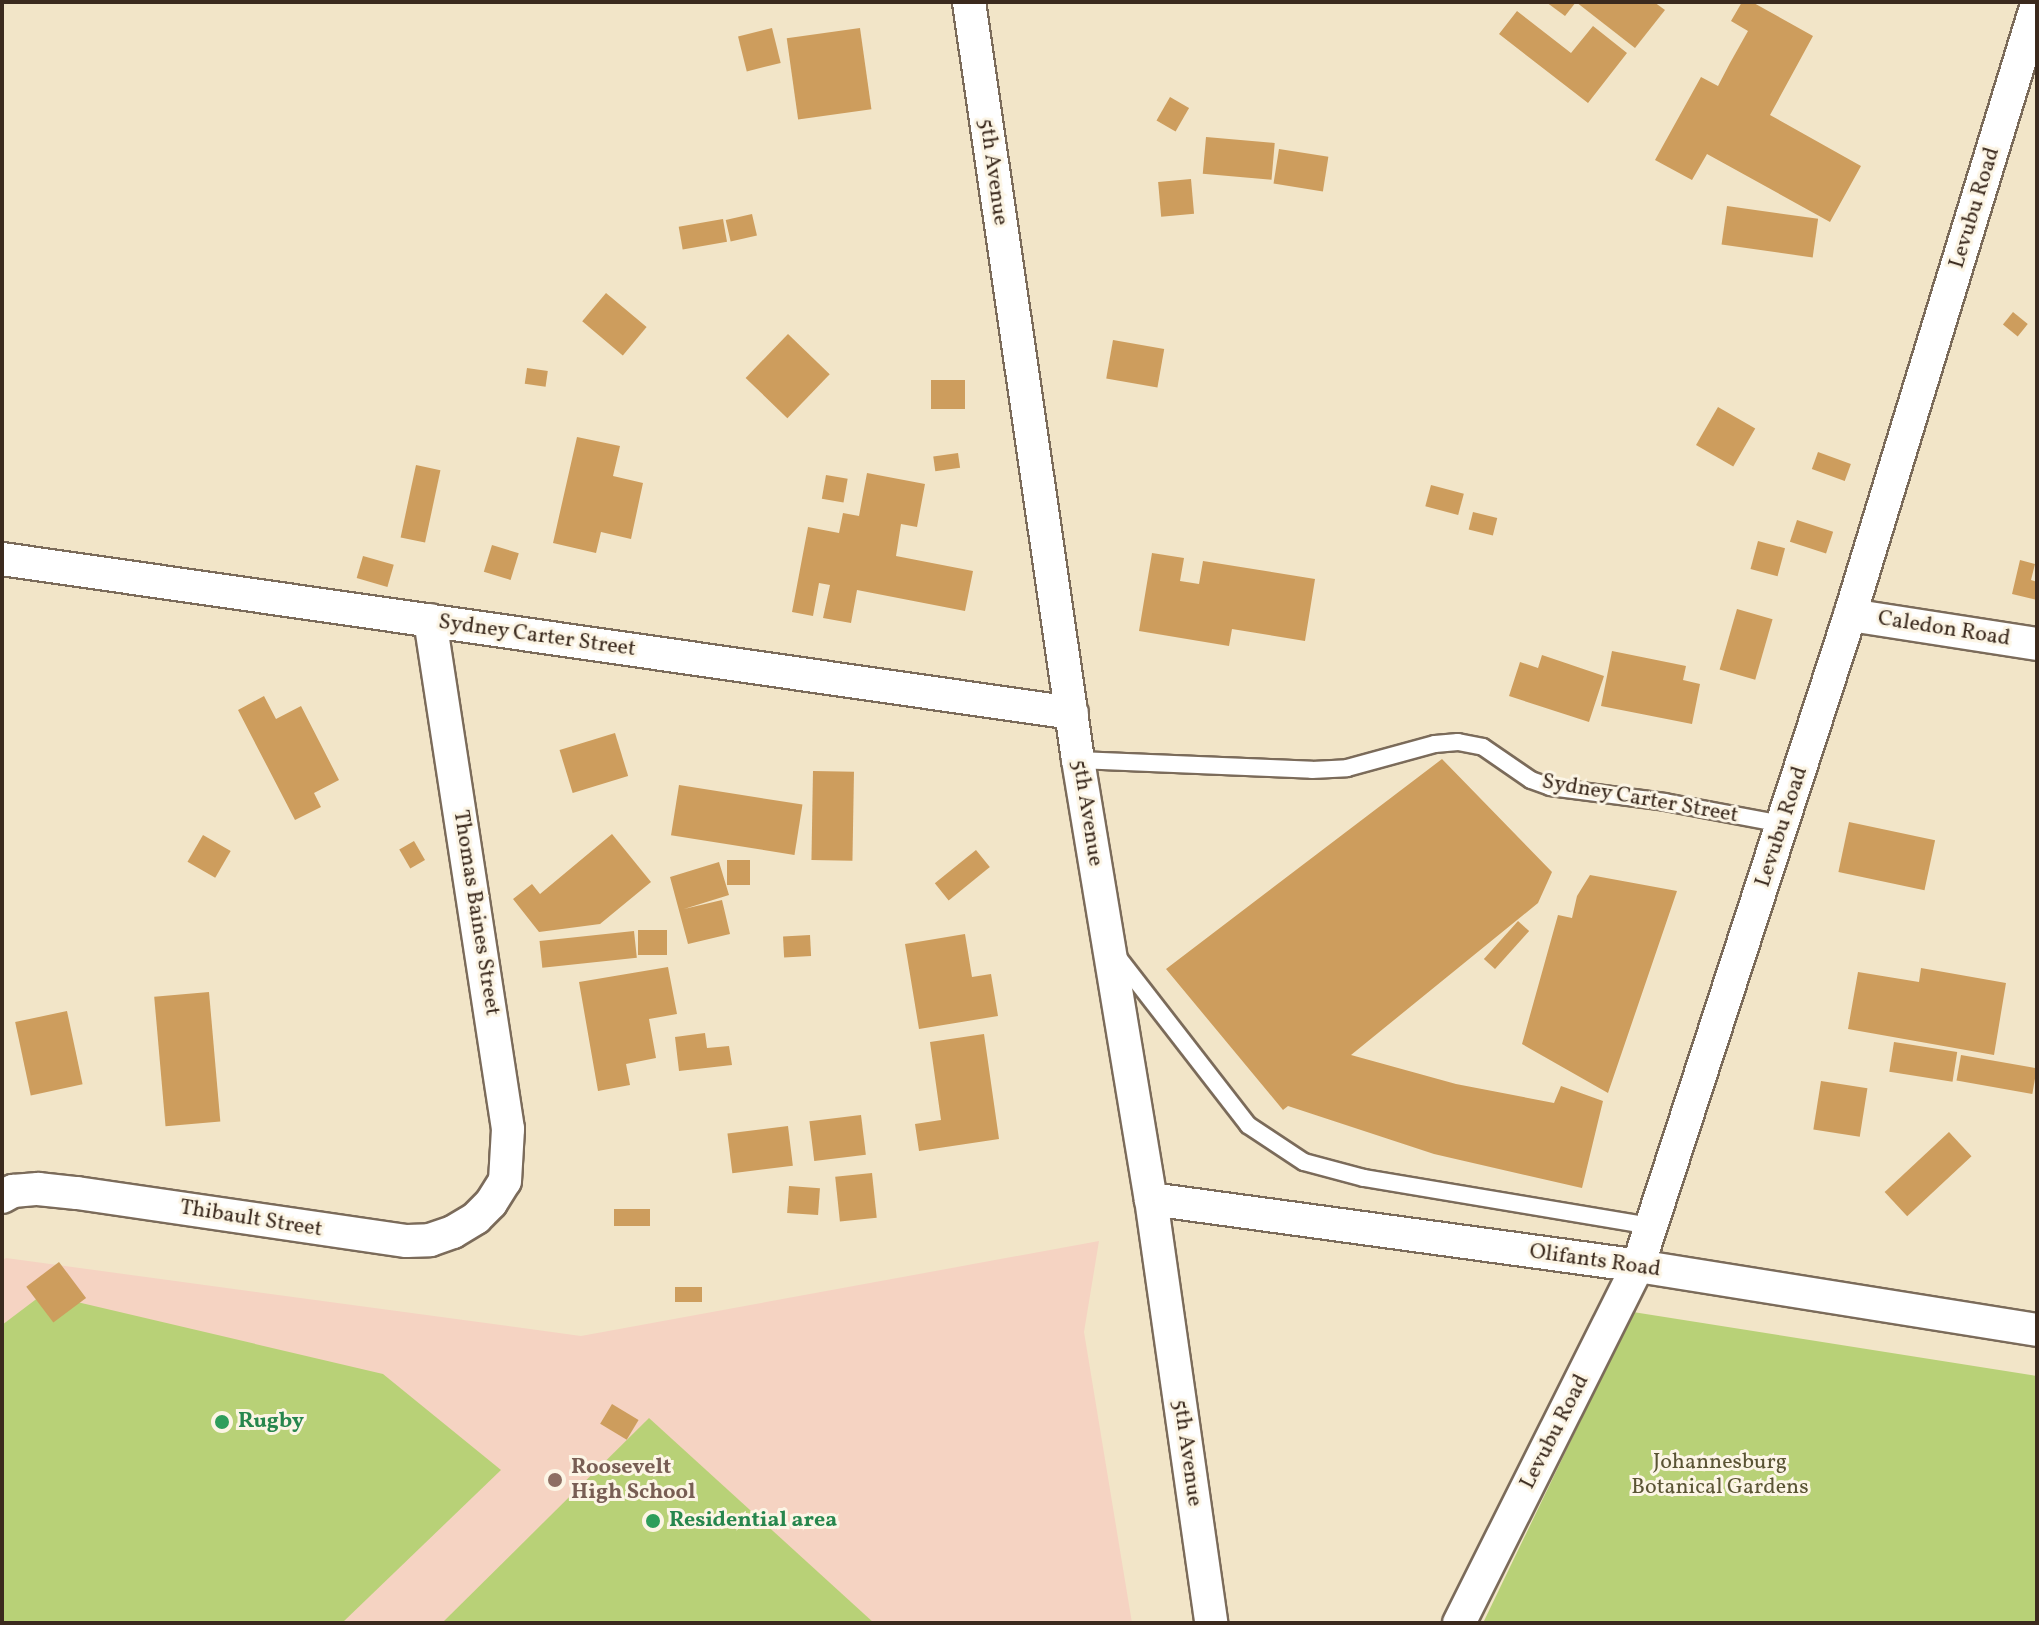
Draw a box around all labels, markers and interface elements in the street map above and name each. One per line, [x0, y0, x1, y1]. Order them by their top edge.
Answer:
street label: 5th Avenue [972, 117, 1014, 227]
street label: Levubu Road [1944, 144, 2006, 272]
street label: Caledon Road [1876, 606, 2012, 652]
street label: Sydney Carter Street [436, 609, 638, 663]
street label: 5th Avenue [1066, 758, 1108, 868]
street label: Levubu Road [1750, 763, 1814, 891]
street label: Sydney Carter Street [1539, 769, 1741, 829]
street label: Thomas Baines Street [447, 808, 505, 1018]
street label: Thibault Street [178, 1195, 324, 1243]
street label: Olifants Road [1528, 1239, 1662, 1283]
street label: Levubu Road [1515, 1370, 1595, 1494]
street label: 5th Avenue [1166, 1398, 1208, 1508]
place label: Rugby [238, 1409, 304, 1435]
marker: Rugby [213, 1413, 231, 1431]
park label: Johannesburg Botanical Gardens [1631, 1449, 1809, 1500]
place label: Roosevelt High School [571, 1454, 696, 1506]
marker: Roosevelt High School [546, 1471, 564, 1489]
place label: Residential area [669, 1508, 837, 1534]
marker: Residential area [644, 1512, 662, 1530]

